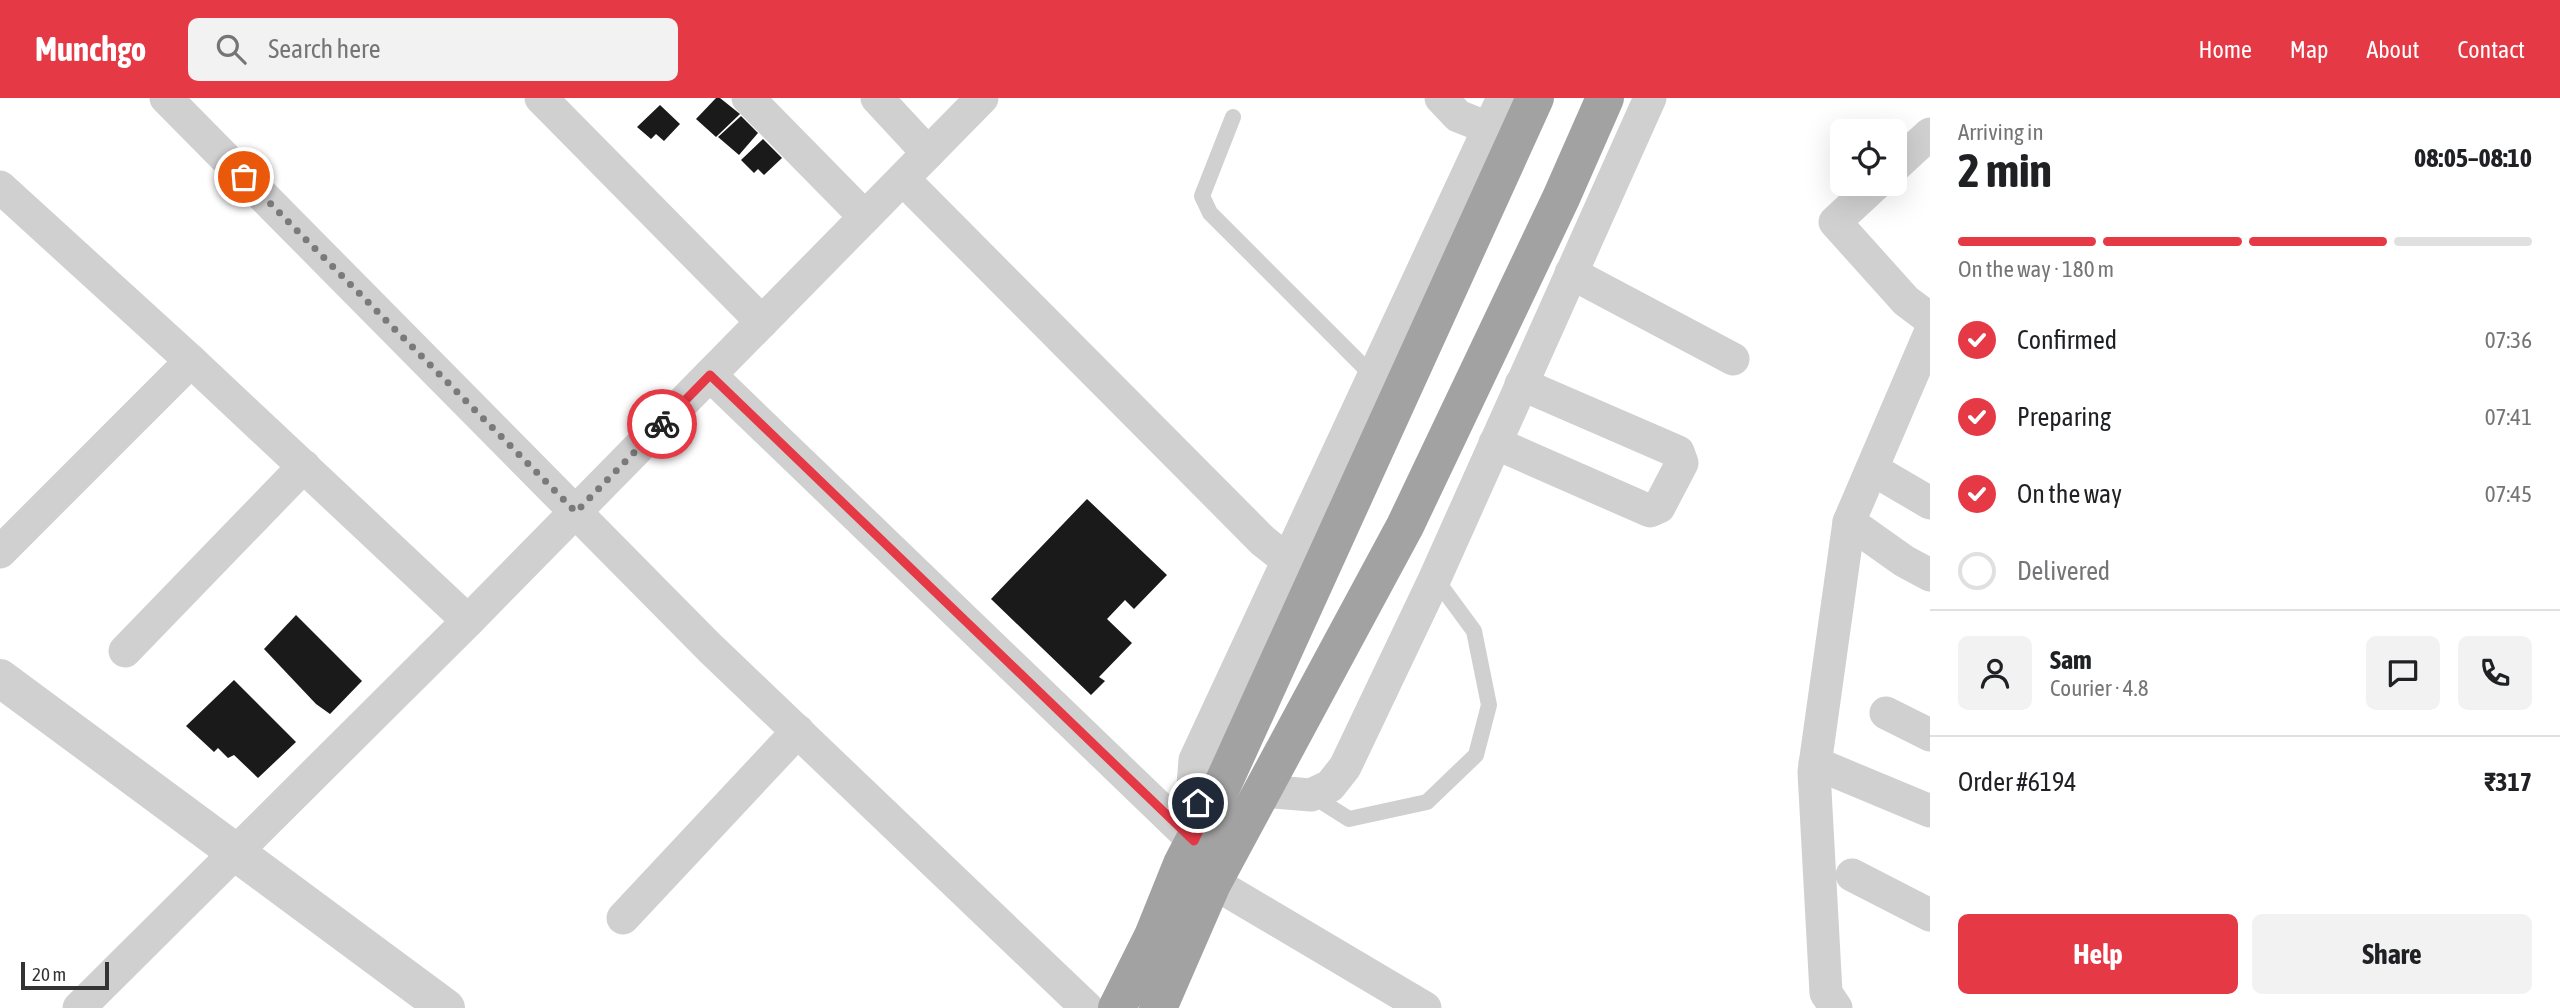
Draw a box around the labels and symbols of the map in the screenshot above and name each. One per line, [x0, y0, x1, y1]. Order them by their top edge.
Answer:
pin [214, 147, 274, 207]
courier [627, 389, 697, 459]
pin [1168, 773, 1228, 833]
scale bar [21, 959, 108, 991]

